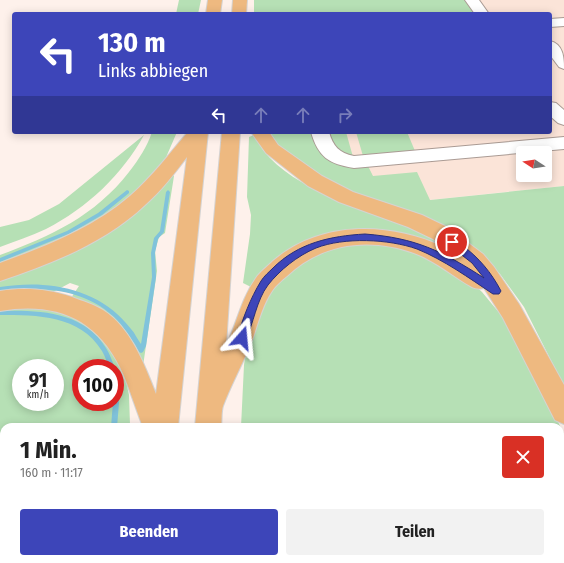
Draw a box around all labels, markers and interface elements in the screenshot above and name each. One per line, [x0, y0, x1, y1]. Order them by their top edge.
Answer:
text: 130 m [98, 26, 166, 59]
icon: left [32, 28, 84, 80]
text: Links abbiegen [98, 60, 208, 82]
icon: left [208, 104, 230, 126]
icon: ahead [250, 104, 272, 126]
icon: ahead [292, 104, 314, 126]
icon: right [334, 104, 356, 126]
north arrow [516, 146, 552, 182]
map controls [516, 146, 552, 182]
pin [435, 225, 469, 259]
icon: arrive [441, 231, 463, 253]
position arrow [221, 317, 263, 359]
speed limit sign: 100 [72, 359, 124, 411]
text: 91 [29, 368, 47, 392]
text: km/h [27, 389, 49, 401]
text: 1 Min. [20, 436, 77, 464]
button: close [502, 436, 544, 478]
text: 160 m · 11:17 [20, 465, 83, 480]
button: Beenden [20, 509, 278, 555]
button: Teilen [286, 509, 544, 555]

